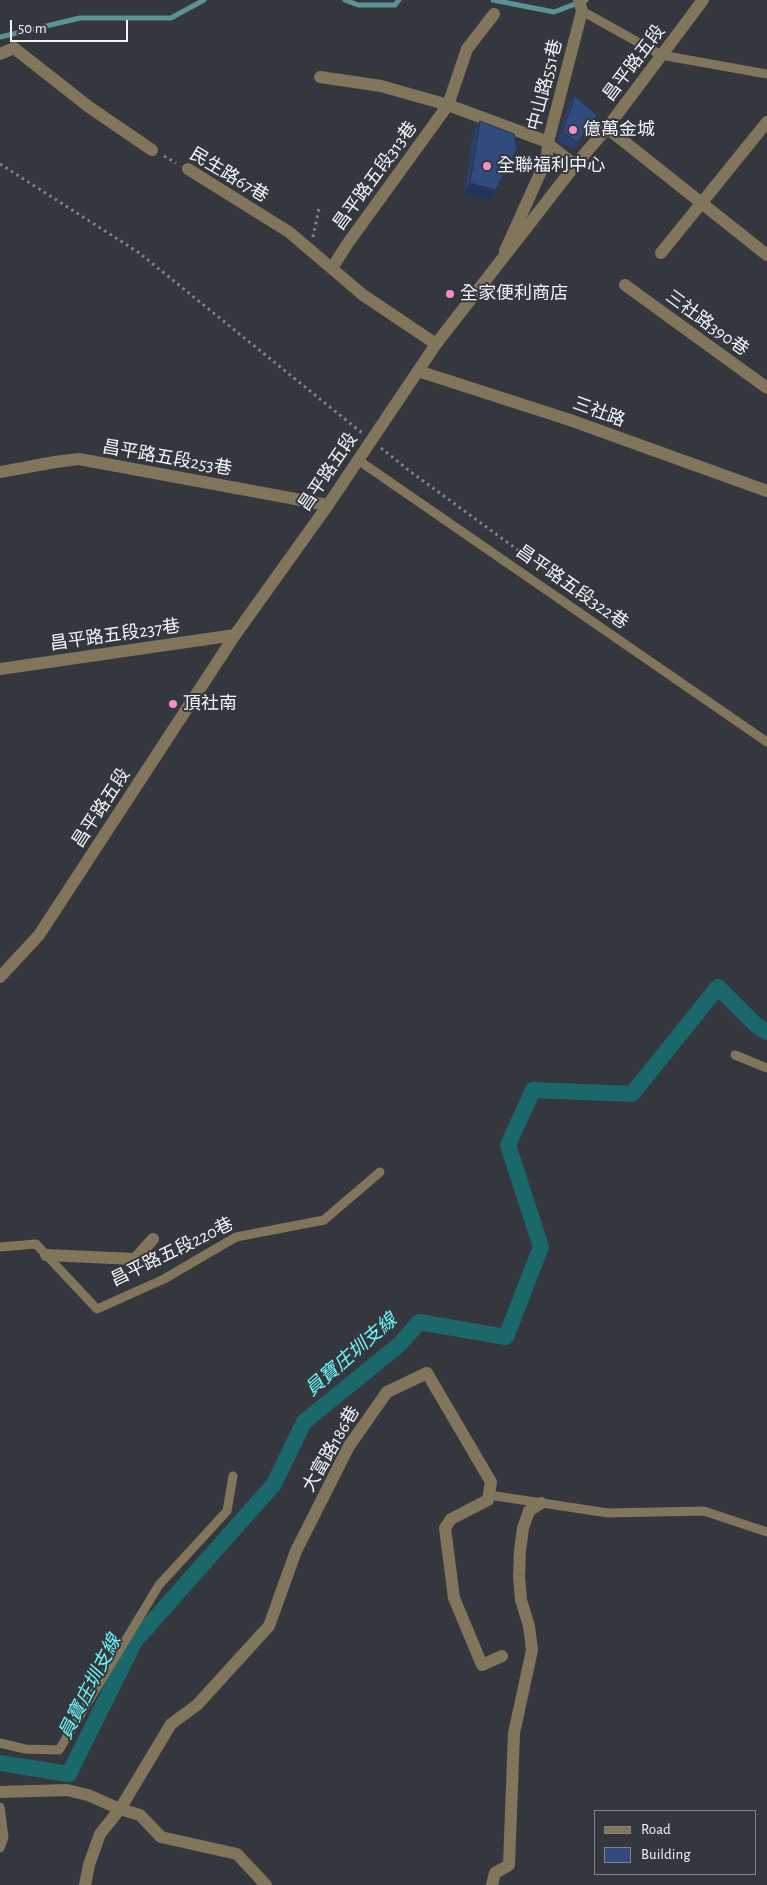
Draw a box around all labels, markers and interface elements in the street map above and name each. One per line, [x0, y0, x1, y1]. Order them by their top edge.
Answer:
scale bar [12, 10, 130, 42]
text: 50 m [18, 21, 47, 36]
street label: 昌平路五段 [598, 21, 670, 105]
street label: 中山路551巷 [523, 37, 567, 133]
street label: 昌平路五段313巷 [328, 117, 422, 235]
place label: 億萬金城 [583, 119, 655, 141]
marker: 億萬金城 [567, 124, 579, 136]
street label: 民生路67巷 [186, 143, 272, 207]
place label: 全聯福利中心 [497, 155, 605, 177]
marker: 全聯福利中心 [481, 160, 493, 172]
place label: 全家便利商店 [460, 283, 568, 305]
street label: 三社路390巷 [661, 286, 753, 360]
marker: 全家便利商店 [444, 288, 456, 300]
street label: 三社路 [570, 393, 628, 431]
street label: 昌平路五段 [294, 429, 362, 515]
street label: 昌平路五段253巷 [101, 436, 233, 480]
street label: 昌平路五段322巷 [512, 540, 632, 634]
street label: 昌平路五段237巷 [49, 615, 181, 655]
place label: 頂社南 [183, 693, 237, 715]
marker: 頂社南 [167, 698, 179, 710]
street label: 昌平路五段 [67, 764, 135, 852]
street label: 昌平路五段220巷 [107, 1213, 237, 1291]
water label: 員寶庄圳支線 [301, 1309, 401, 1401]
street label: 大富路186巷 [298, 1402, 364, 1496]
water label: 員寶庄圳支線 [54, 1631, 126, 1743]
legend [594, 1810, 757, 1875]
text: Road [641, 1822, 671, 1837]
text: Building [641, 1847, 691, 1862]

